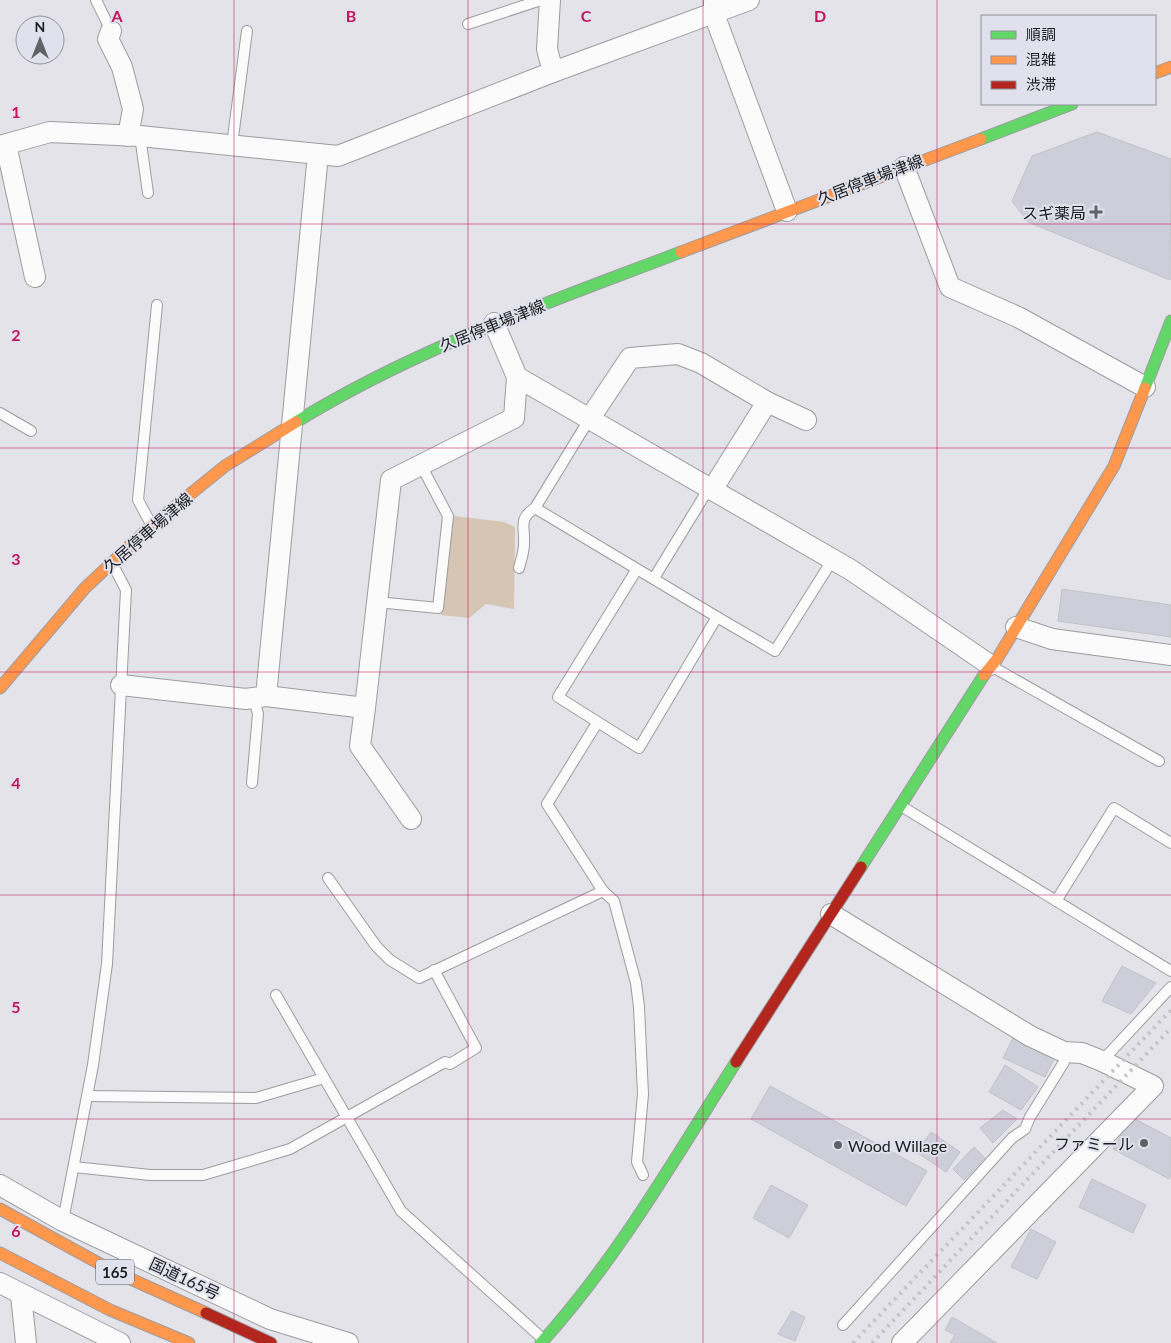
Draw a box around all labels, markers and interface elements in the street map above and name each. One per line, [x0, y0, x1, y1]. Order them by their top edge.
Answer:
text: A [110, 6, 123, 25]
text: B [346, 6, 356, 25]
text: C [581, 6, 592, 25]
text: D [814, 6, 826, 25]
north arrow [15, 15, 65, 65]
legend [981, 15, 1156, 105]
text: N [35, 18, 45, 35]
text: 順調 [1026, 25, 1056, 43]
text: 混雑 [1026, 50, 1056, 68]
text: 渋滞 [1026, 75, 1056, 93]
text: 1 [11, 102, 21, 121]
street label: 久居停車場津線 [814, 150, 926, 208]
place label: スギ薬局 [1022, 203, 1086, 222]
marker: スギ薬局 [1090, 206, 1102, 218]
street label: 久居停車場津線 [437, 295, 547, 355]
text: 2 [11, 325, 21, 344]
street label: 久居停車場津線 [98, 488, 196, 576]
text: 3 [11, 549, 21, 568]
text: 4 [11, 773, 21, 792]
text: 5 [11, 997, 21, 1016]
place label: ファミール [1054, 1134, 1134, 1153]
place label: Wood Willage [848, 1136, 947, 1155]
marker: ファミール [1138, 1137, 1150, 1149]
marker: Wood Willage [832, 1139, 844, 1151]
text: 6 [11, 1221, 21, 1240]
street label: 国道165号 [147, 1253, 223, 1303]
road number: 165 [96, 1260, 134, 1284]

